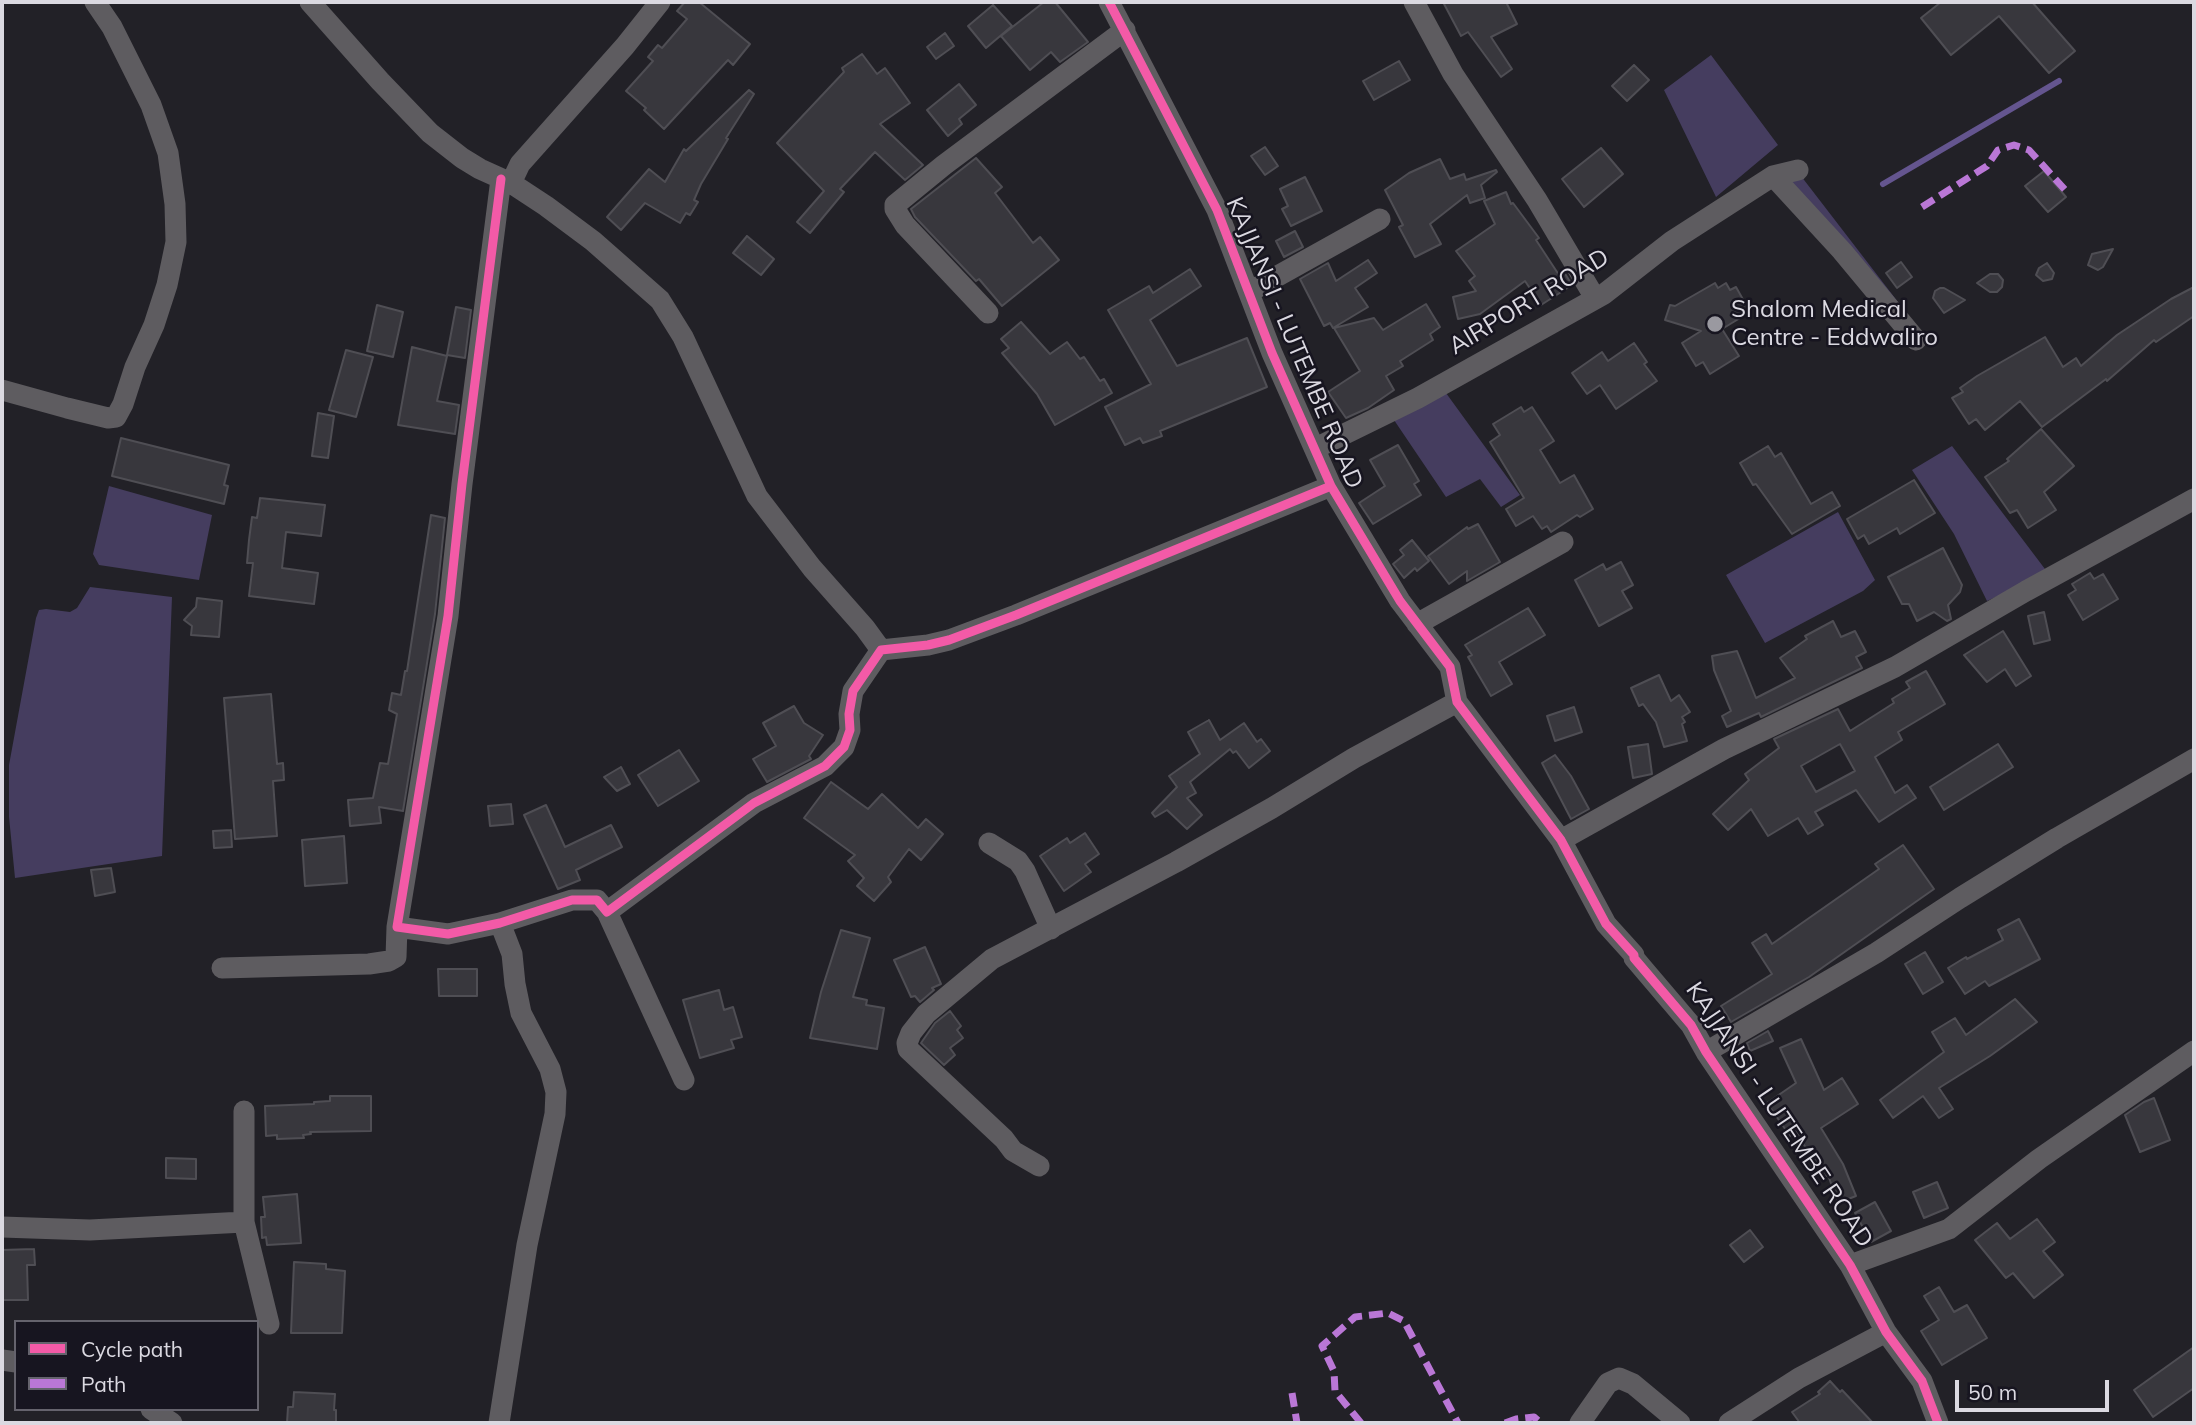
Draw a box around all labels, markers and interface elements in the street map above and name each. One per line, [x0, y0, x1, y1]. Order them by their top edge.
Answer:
street label: KAJJANSI - LUTEMBE ROAD [1219, 193, 1369, 493]
street label: AIRPORT ROAD [1444, 243, 1614, 361]
place label: Shalom Medical Centre - Eddwaliro [1731, 296, 1938, 352]
marker: Shalom Medical Centre - Eddwaliro [1705, 314, 1725, 334]
street label: KAJJANSI - LUTEMBE ROAD [1679, 977, 1879, 1253]
legend [14, 1320, 259, 1411]
text: Cycle path [81, 1336, 183, 1362]
scale bar [1958, 1366, 2112, 1410]
text: Path [81, 1371, 126, 1397]
text: 50 m [1968, 1379, 2017, 1405]

